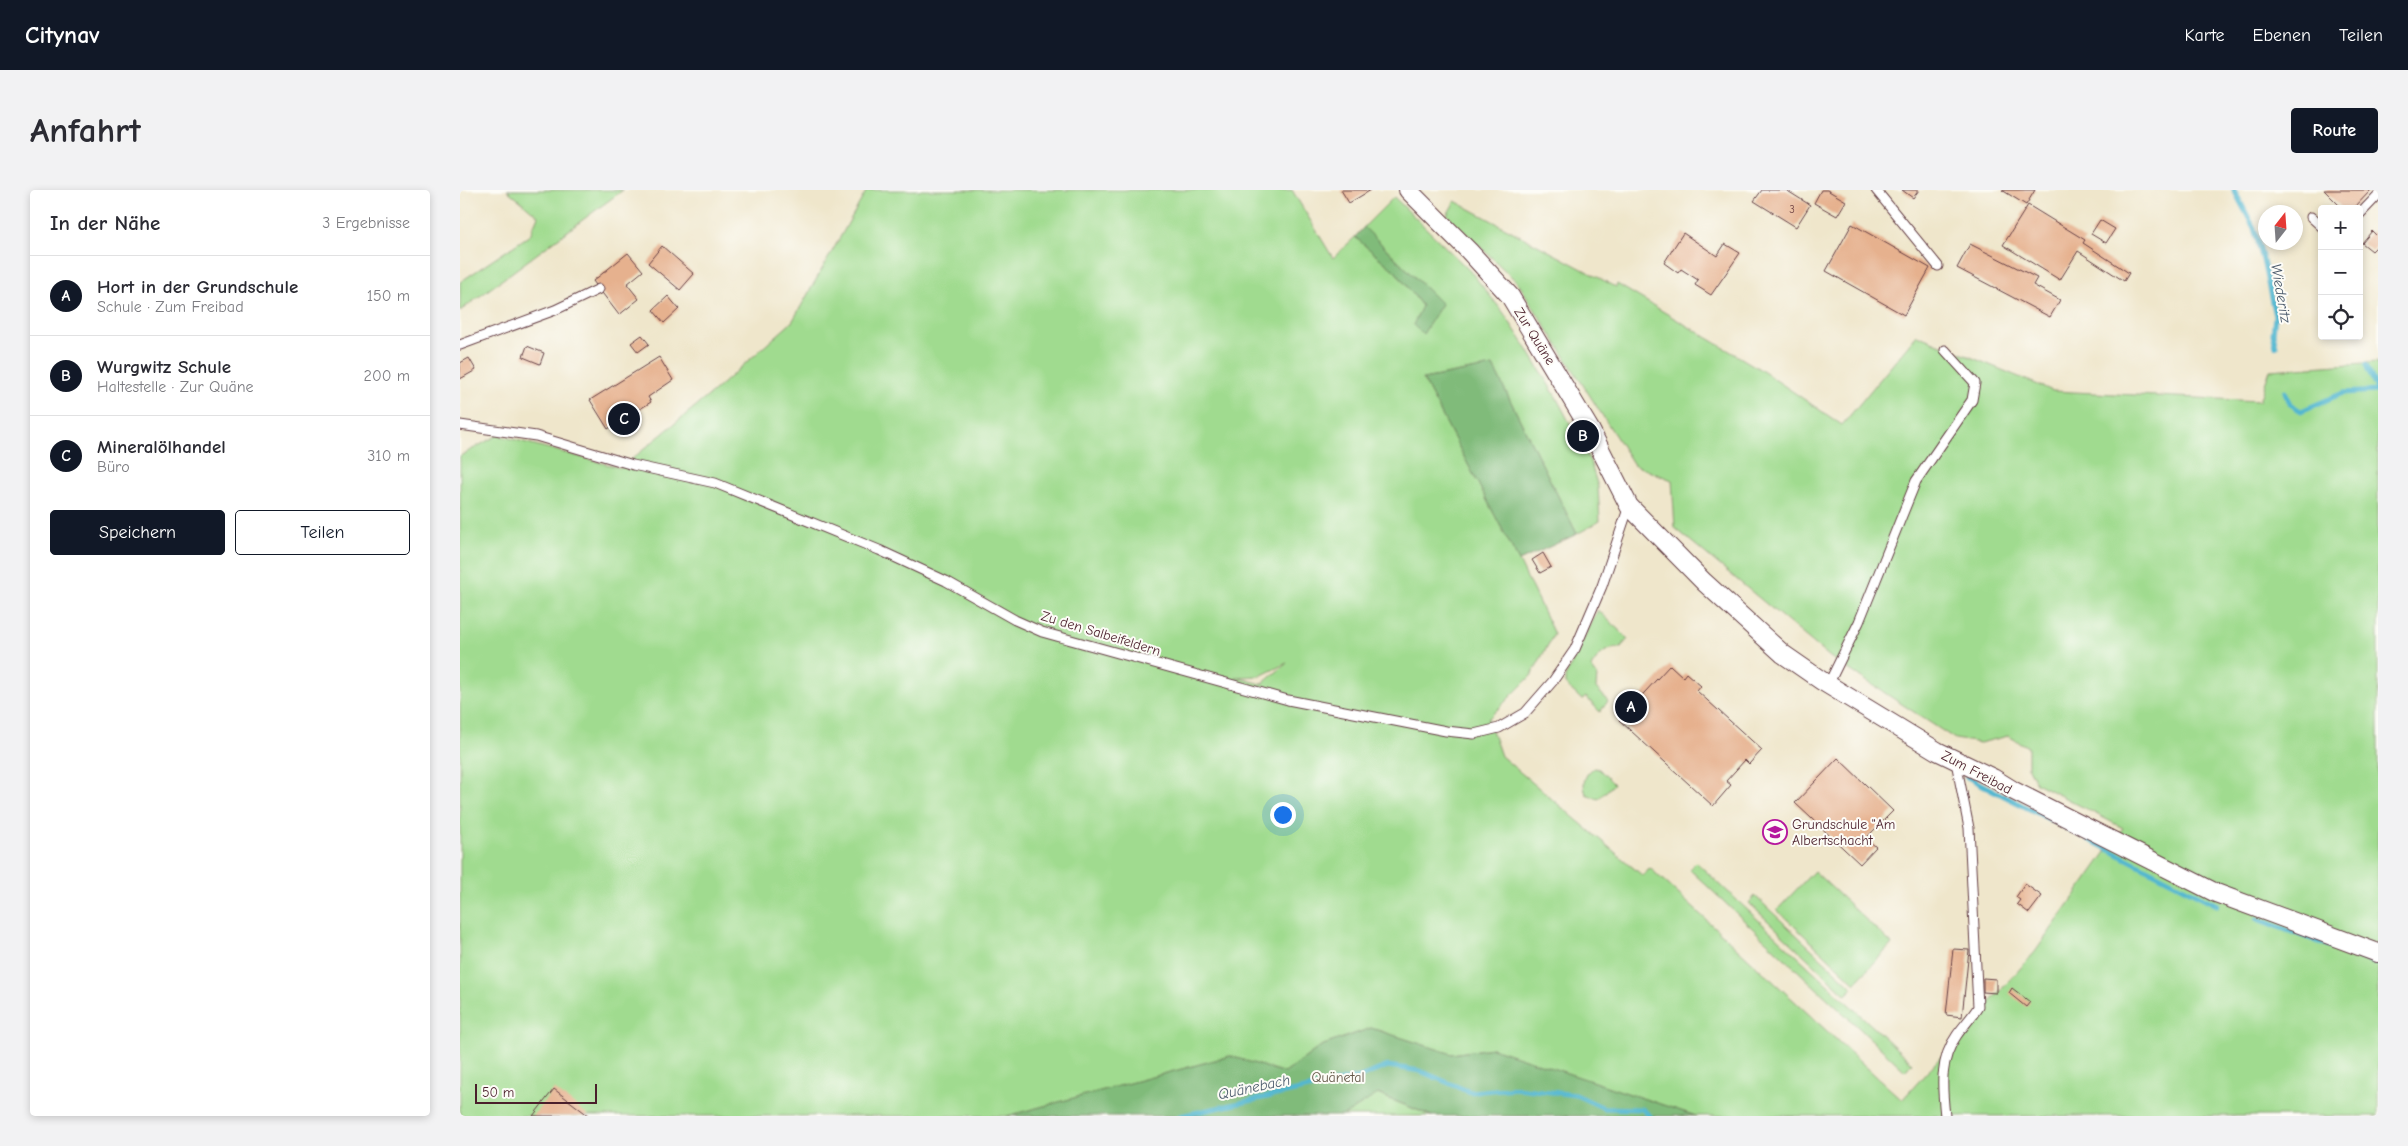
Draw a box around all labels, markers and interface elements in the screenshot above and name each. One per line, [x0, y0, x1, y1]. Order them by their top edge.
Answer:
text: Citynav [25, 21, 100, 49]
text: Karte [2184, 25, 2225, 46]
text: Ebenen [2253, 25, 2311, 46]
text: Teilen [2339, 25, 2383, 46]
button: Route [2291, 108, 2378, 153]
text: Anfahrt [30, 110, 141, 151]
house number: 3 [1789, 203, 1795, 216]
north arrow [2258, 205, 2303, 250]
map controls [2318, 205, 2363, 340]
button: + [2318, 205, 2363, 250]
text: In der Nähe [50, 211, 160, 235]
text: 3 Ergebnisse [322, 214, 410, 232]
button: − [2318, 250, 2363, 295]
water label: Wiederitz [2267, 262, 2295, 325]
text: Hort in der Grundschule [97, 276, 298, 298]
text: A [62, 287, 70, 305]
text: 150 m [367, 287, 410, 305]
button: locate [2318, 295, 2363, 340]
text: Schule · Zum Freibad [97, 298, 244, 316]
street label: Zur Quäne [1510, 304, 1559, 368]
text: Wurgwitz Schule [97, 356, 231, 378]
text: B [61, 367, 71, 385]
text: 200 m [364, 367, 410, 385]
text: Haltestelle · Zur Quäne [97, 378, 254, 396]
pin: C [608, 400, 640, 438]
pin: B [1567, 417, 1599, 455]
text: Mineralölhandel [97, 436, 226, 458]
text: C [61, 447, 71, 465]
text: 310 m [367, 447, 410, 465]
text: Büro [97, 458, 130, 476]
button: Speichern [50, 510, 225, 555]
button: Teilen [235, 510, 410, 555]
street label: Zu den Salbeifeldern [1039, 607, 1163, 660]
pin: A [1615, 688, 1647, 726]
street label: Zum Freibad [1939, 747, 2015, 798]
your location [1270, 802, 1296, 828]
place label: Grundschule "Am Albertschacht [1792, 816, 1895, 849]
school or university icon: Grundschule "Am Albertschacht [1762, 819, 1788, 845]
park label: Quänetal [1312, 1069, 1364, 1086]
water label: Quänebach [1216, 1071, 1292, 1103]
scale bar [475, 1081, 598, 1104]
text: 50 m [482, 1084, 514, 1101]

